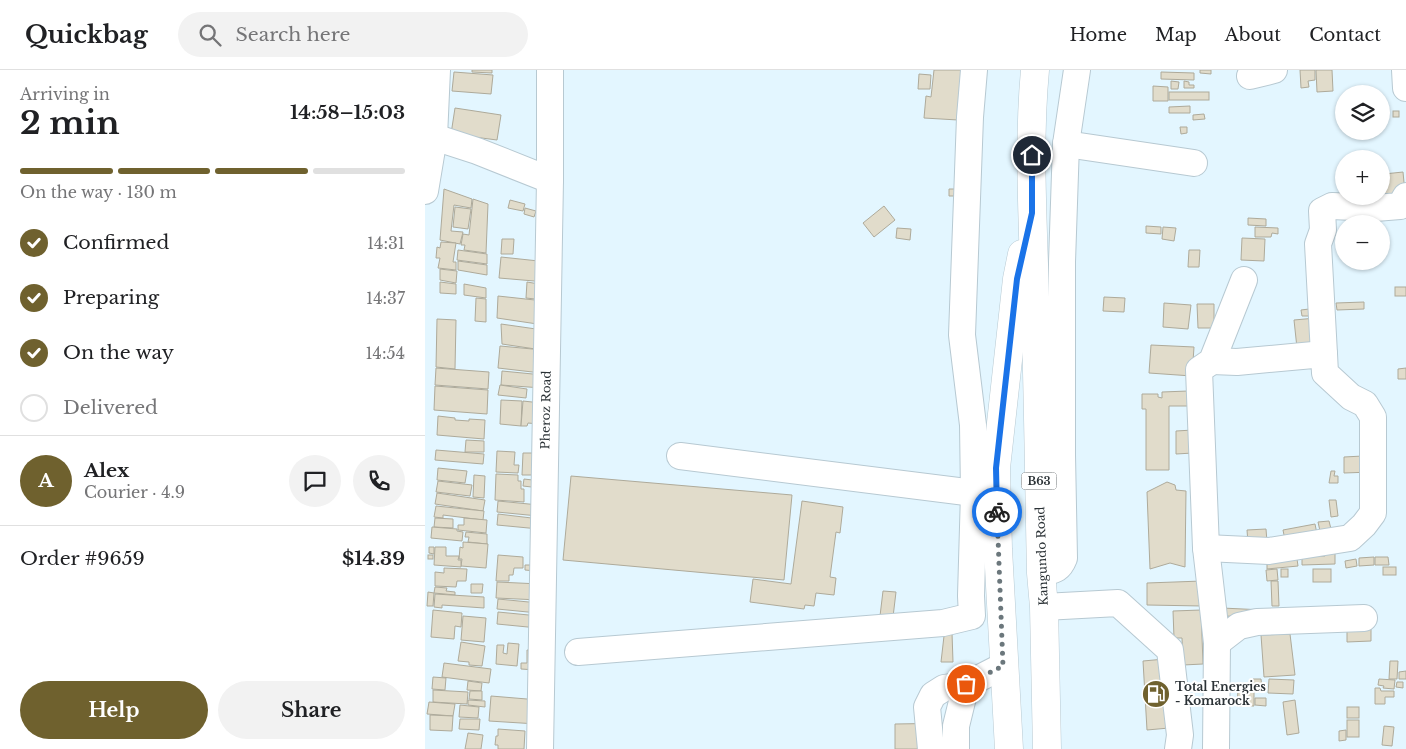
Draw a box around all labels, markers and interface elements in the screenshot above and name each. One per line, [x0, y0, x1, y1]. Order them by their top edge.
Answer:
search box [178, 12, 528, 57]
text: Quickbag [25, 20, 148, 49]
icon: search [196, 21, 224, 49]
text: Search here [236, 23, 350, 46]
text: Home [1069, 24, 1127, 46]
text: Map [1155, 24, 1197, 46]
text: About [1225, 24, 1281, 46]
text: Contact [1309, 24, 1381, 46]
text: Arriving in [20, 84, 110, 104]
map controls [1335, 85, 1390, 270]
button: layers [1335, 85, 1390, 140]
text: 14:58–15:03 [290, 101, 405, 124]
text: 2 min [20, 103, 120, 143]
pin [1011, 134, 1053, 176]
icon: home [1018, 141, 1046, 169]
button: + [1335, 150, 1390, 205]
text: On the way · 130 m [20, 182, 177, 202]
button: − [1335, 215, 1390, 270]
icon: check [20, 229, 48, 257]
text: Confirmed [63, 231, 169, 254]
text: 14:31 [367, 233, 405, 253]
icon: check [20, 284, 48, 312]
text: Preparing [63, 286, 159, 309]
text: 14:37 [366, 288, 405, 308]
icon: check [20, 339, 48, 367]
text: On the way [63, 341, 174, 364]
text: 14:54 [365, 343, 405, 363]
street label: Pheroz Road [537, 370, 554, 450]
text: Delivered [63, 396, 158, 419]
button: chat [289, 455, 341, 507]
button: phone [353, 455, 405, 507]
text: Alex [84, 459, 129, 482]
text: A [38, 469, 54, 492]
road number: B63 [1021, 472, 1057, 490]
text: Courier · 4.9 [84, 482, 185, 502]
courier [972, 487, 1022, 537]
icon: bike [983, 498, 1011, 526]
street label: Kangundo Road [1032, 506, 1051, 606]
text: Order #9659 [20, 547, 145, 570]
text: $14.39 [342, 547, 405, 570]
pin [945, 663, 987, 705]
icon: bag [952, 670, 980, 698]
fuel station icon: Total Energies - Komarock [1141, 679, 1171, 709]
place label: Total Energies - Komarock [1175, 679, 1266, 708]
button: Help [20, 681, 208, 739]
button: Share [218, 681, 405, 739]

